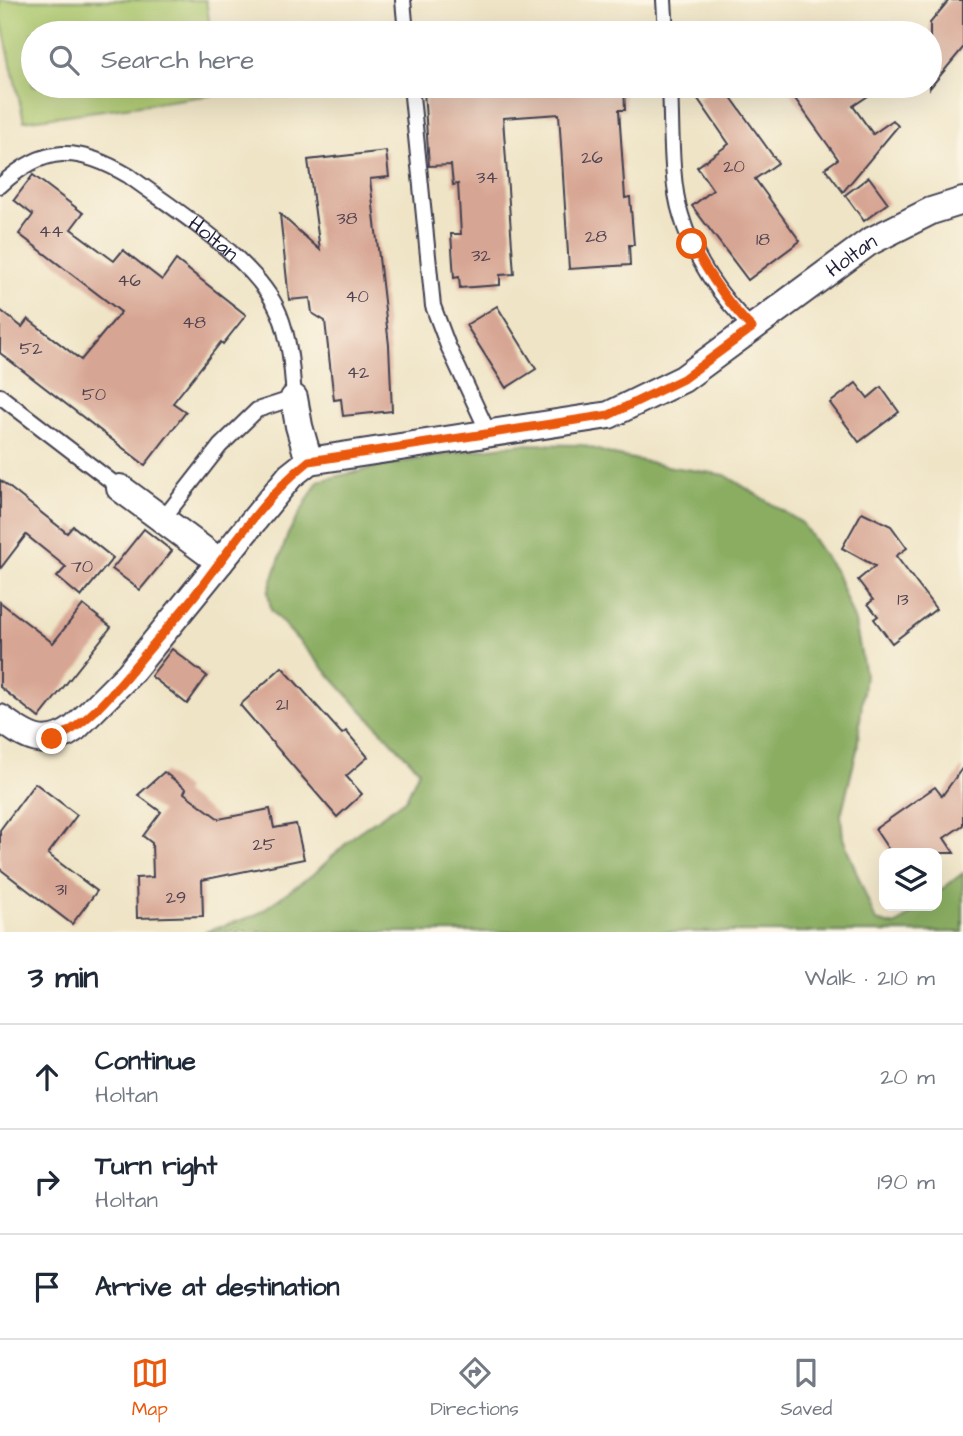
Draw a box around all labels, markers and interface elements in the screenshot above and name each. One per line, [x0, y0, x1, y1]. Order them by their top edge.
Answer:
search box [21, 21, 942, 98]
icon: search [45, 41, 83, 79]
text: Search here [101, 42, 254, 78]
house number: 26 [581, 145, 603, 170]
house number: 20 [723, 154, 745, 179]
house number: 34 [476, 165, 498, 190]
house number: 38 [337, 206, 358, 231]
street label: Holtan [182, 209, 245, 268]
house number: 44 [39, 219, 63, 244]
house number: 28 [585, 224, 607, 249]
street label: Holtan [819, 226, 881, 284]
house number: 18 [756, 227, 770, 252]
route start [676, 228, 707, 259]
house number: 32 [471, 243, 491, 268]
house number: 46 [117, 268, 141, 293]
house number: 40 [345, 284, 369, 309]
house number: 48 [182, 310, 206, 335]
house number: 52 [19, 336, 43, 361]
house number: 42 [347, 360, 370, 385]
house number: 50 [82, 382, 106, 407]
house number: 70 [71, 554, 93, 579]
house number: 13 [897, 587, 909, 612]
house number: 21 [276, 692, 288, 717]
route end [36, 723, 67, 754]
house number: 25 [252, 832, 276, 857]
map controls [879, 848, 942, 911]
button: layers [879, 848, 942, 911]
house number: 31 [55, 877, 67, 902]
house number: 29 [166, 885, 186, 910]
text: 3 min [28, 957, 98, 999]
text: Walk · 210 m [805, 962, 935, 994]
text: Continue [95, 1043, 196, 1079]
icon: ahead [28, 1058, 66, 1096]
text: 20 m [880, 1061, 935, 1093]
text: Holtan [95, 1079, 158, 1111]
text: Turn right [95, 1148, 217, 1184]
icon: right [28, 1163, 66, 1201]
text: 190 m [877, 1166, 935, 1198]
text: Holtan [95, 1184, 158, 1216]
icon: arrive [28, 1268, 66, 1306]
text: Arrive at destination [95, 1269, 340, 1305]
tab: Map [131, 1354, 169, 1423]
tab: Directions [430, 1354, 519, 1423]
tab: Saved [780, 1354, 832, 1423]

